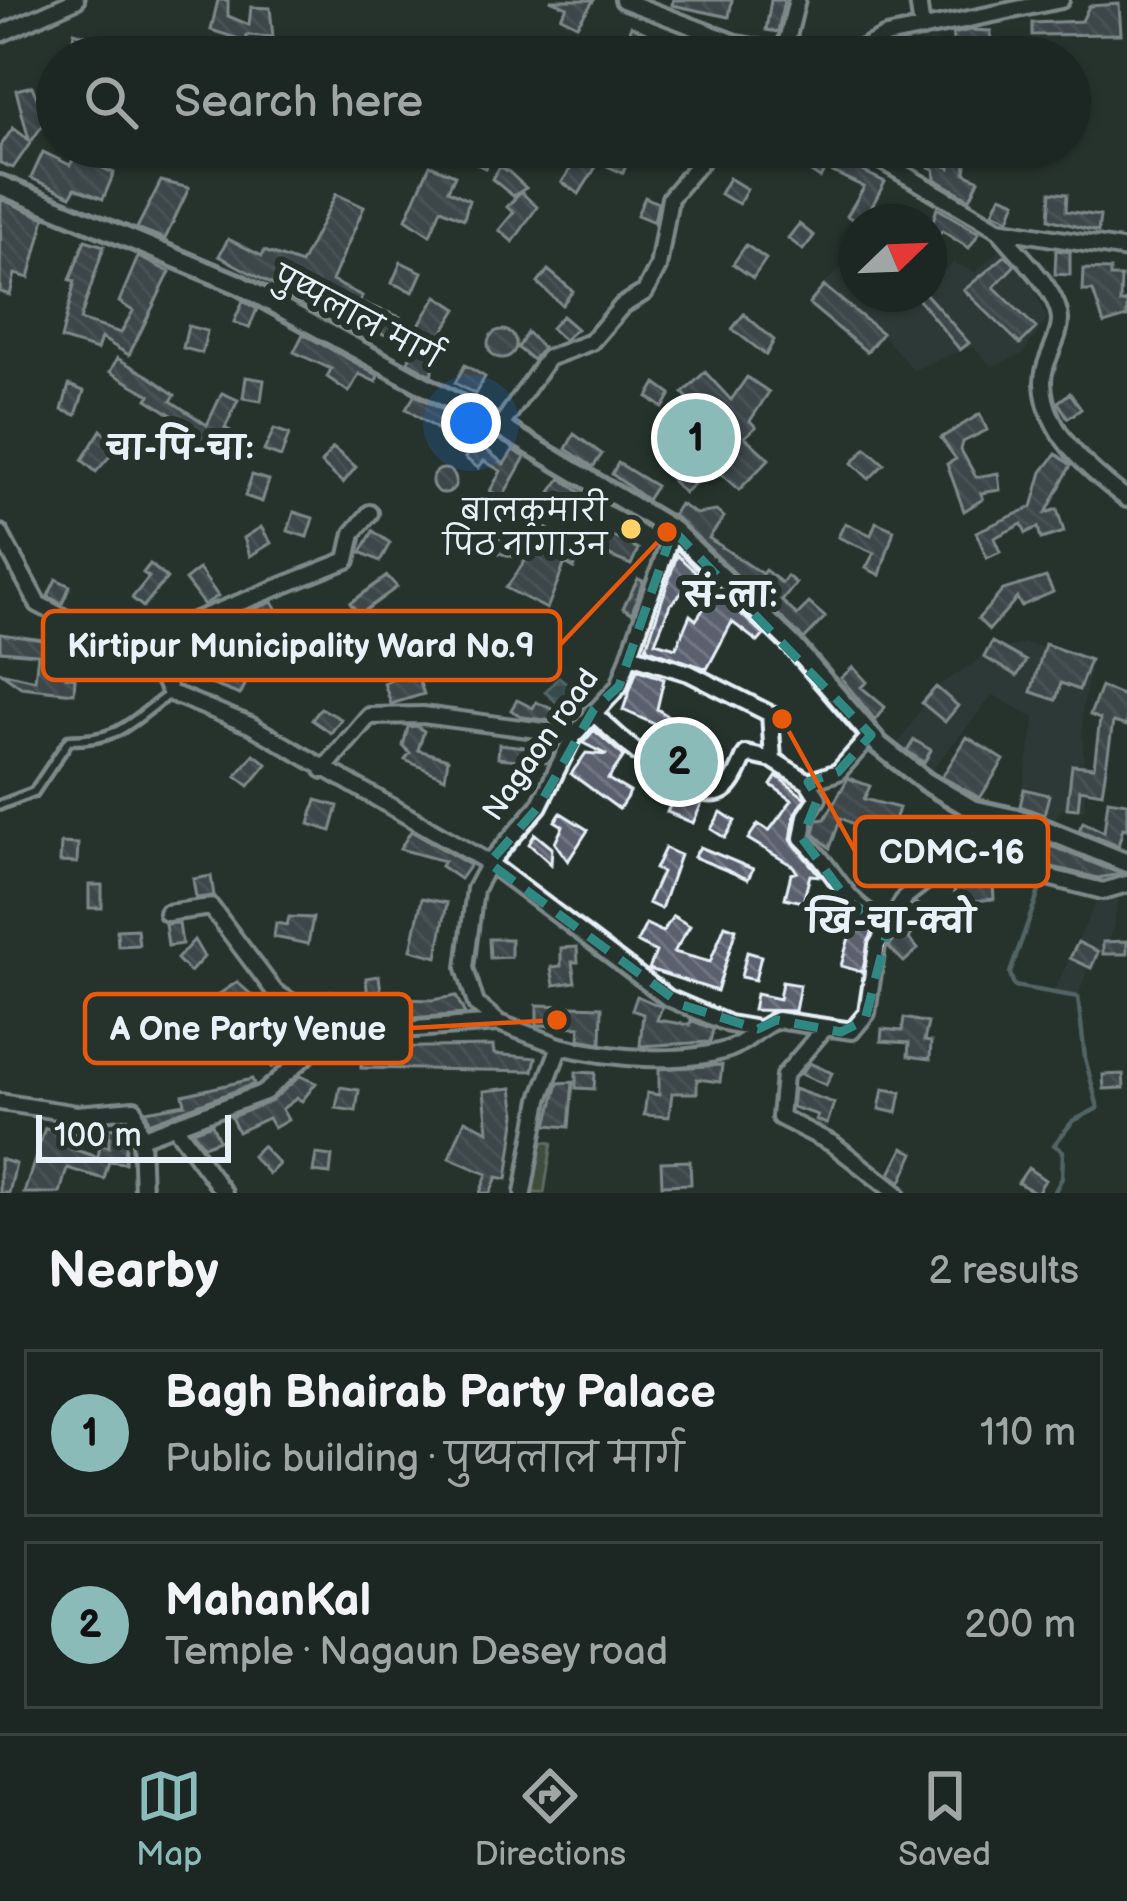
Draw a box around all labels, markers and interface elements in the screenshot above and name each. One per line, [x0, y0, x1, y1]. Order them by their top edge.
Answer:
search box [36, 36, 1091, 168]
icon: search [78, 69, 144, 135]
text: Search here [174, 75, 423, 130]
north arrow [839, 204, 947, 312]
street label: पुष्पलाल मार्ग [264, 253, 451, 380]
your location [441, 393, 501, 453]
pin: 1 [657, 393, 735, 483]
district label: चा-पि-चाः [105, 422, 255, 469]
place label: बालकुमारी पिठ नागाउन [441, 488, 609, 564]
marker: बालकुमारी पिठ नागाउन [618, 516, 644, 542]
district label: सं-ला: [681, 571, 778, 616]
callout: Kirtipur Municipality Ward No.9 [43, 611, 560, 680]
text: Kirtipur Municipality Ward No.9 [67, 627, 535, 667]
street label: Nagaon road [475, 662, 607, 828]
pin: 2 [640, 717, 718, 807]
callout: CDMC-16 [855, 817, 1048, 886]
text: CDMC-16 [879, 833, 1025, 873]
district label: खि-चा-क्वो [804, 895, 978, 942]
callout: A One Party Venue [85, 994, 411, 1063]
text: A One Party Venue [109, 1010, 386, 1050]
scale bar [36, 1109, 231, 1162]
text: 100 m [54, 1116, 142, 1156]
text: Nearby [48, 1241, 219, 1302]
text: 2 results [928, 1248, 1079, 1295]
text: Bagh Bhairab Party Palace [165, 1366, 716, 1421]
text: 1 [82, 1410, 98, 1457]
text: 110 m [980, 1410, 1076, 1457]
text: Public building · पुष्पलाल मार्ग [165, 1436, 684, 1483]
text: MahanKal [165, 1574, 371, 1629]
text: 2 [78, 1602, 102, 1649]
text: 200 m [964, 1602, 1076, 1649]
text: Temple · Nagaun Desey road [165, 1629, 668, 1676]
tab: Map [136, 1763, 202, 1875]
tab: Directions [475, 1763, 626, 1875]
tab: Saved [898, 1763, 991, 1875]

